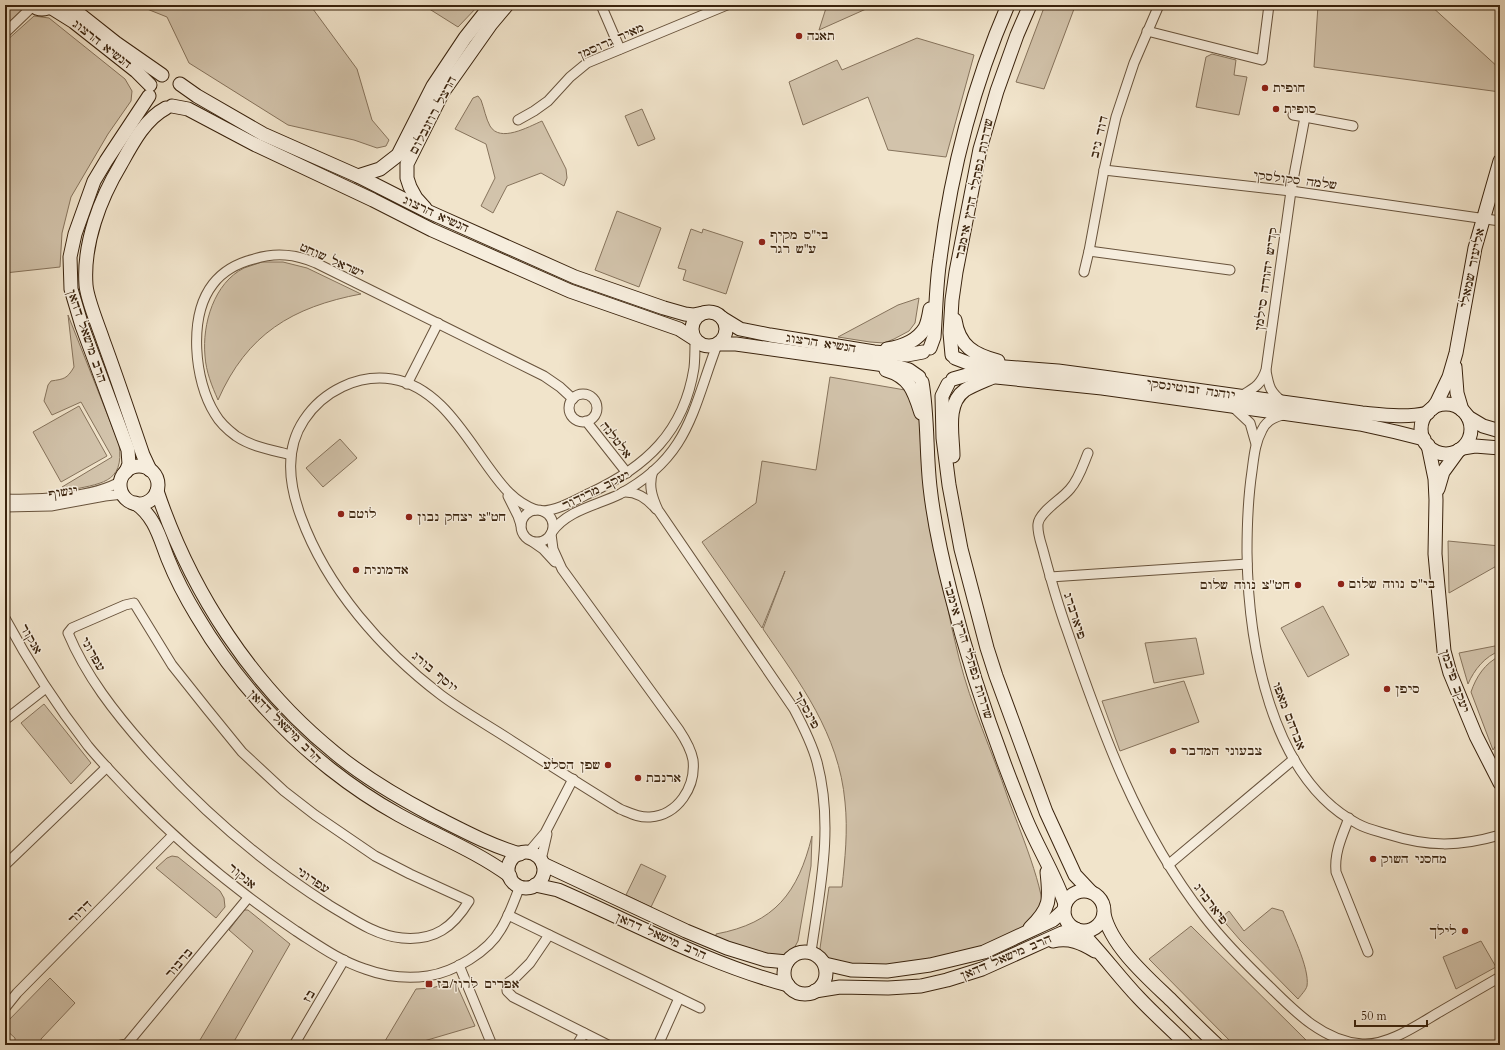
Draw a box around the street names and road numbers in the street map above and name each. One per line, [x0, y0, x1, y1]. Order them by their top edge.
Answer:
street label: הנשיא הרצוג [69, 16, 135, 72]
street label: מאיר גרוסמן [575, 19, 647, 63]
street label: הרצל רוזנבלום [406, 73, 460, 157]
street label: דוד ניב [1086, 114, 1112, 160]
street label: שדרות נפתלי הרץ אימבר [951, 117, 997, 261]
street label: שלמה סקולסקי [1252, 167, 1338, 193]
street label: הנשיא הרצוג [401, 192, 472, 236]
street label: קדיש יהודה סילמן [1251, 226, 1281, 332]
street label: אליעזר שמאלי [1456, 226, 1488, 309]
street label: ישראל שוחט [297, 239, 367, 281]
street label: הרב מישאל דהאן [64, 287, 111, 385]
street label: הנשיא הרצוג [785, 330, 858, 356]
street label: יוהנה זבוטינסקי [1145, 375, 1237, 403]
street label: אלטלנה [597, 418, 636, 462]
street label: יעקב מרידור [559, 467, 633, 513]
street label: ינשוף [47, 482, 79, 502]
street label: שדרות נפתלי הרץ אימבר [939, 579, 997, 721]
street label: פיארברג [1060, 591, 1090, 641]
street label: אנקור [16, 621, 46, 657]
street label: עפרוני [77, 634, 109, 674]
street label: יעקב פיכמן [1437, 647, 1473, 715]
street label: יוסף בורג [409, 648, 462, 696]
street label: אברהם מאפו [1269, 680, 1309, 753]
street label: הרב מישאל דהאן [245, 686, 325, 766]
street label: פינסקר [790, 688, 824, 732]
street label: אנקור [224, 859, 260, 893]
street label: עפרוני [293, 863, 333, 897]
street label: פיארברג [1190, 880, 1232, 928]
street label: דרור [65, 896, 96, 927]
street label: הרב מישאל דהאן [613, 909, 709, 963]
street label: הרב מישאל דהאן [958, 930, 1054, 983]
street label: ברבור [162, 944, 196, 982]
street label: בז [299, 987, 319, 1005]

